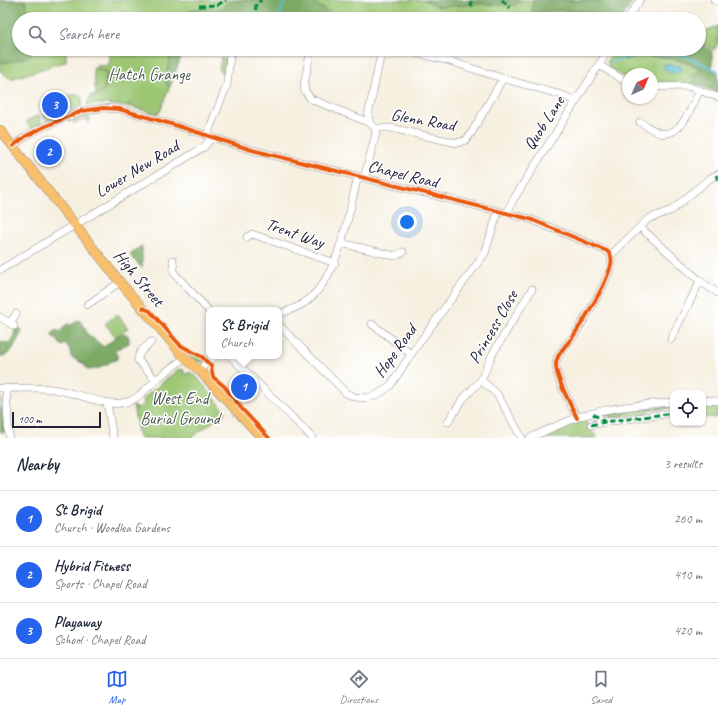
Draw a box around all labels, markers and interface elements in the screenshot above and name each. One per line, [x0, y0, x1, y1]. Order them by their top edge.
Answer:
search box [12, 12, 706, 56]
icon: search [26, 23, 48, 45]
text: Search here [58, 25, 119, 44]
park label: Hatch Grange [108, 64, 191, 85]
north arrow [622, 68, 658, 104]
pin: 3 [42, 90, 68, 120]
street label: Quob Lane [519, 91, 570, 154]
street label: Glenn Road [389, 104, 459, 136]
street label: Lower New Road [92, 135, 184, 202]
pin: 2 [36, 137, 62, 167]
street label: Chapel Road [366, 155, 442, 193]
your location [397, 212, 417, 232]
street label: Trent Way [263, 213, 328, 253]
street label: High Street [109, 245, 170, 312]
street label: Princess Close [464, 286, 523, 367]
popup [206, 307, 282, 359]
text: St Brigid [221, 316, 267, 335]
street label: Hope Road [369, 318, 423, 382]
text: Church [221, 335, 253, 351]
pin: 1 [231, 372, 257, 402]
park label: West End Burial Ground [140, 388, 223, 429]
map controls [670, 390, 706, 426]
button: locate [670, 390, 706, 426]
scale bar [12, 410, 101, 429]
text: 100 m [18, 412, 42, 426]
text: Nearby [16, 454, 59, 475]
text: 3 results [664, 456, 702, 472]
text: St Brigid [54, 501, 101, 520]
text: 1 [26, 511, 32, 527]
text: 260 m [674, 511, 702, 527]
text: Church · Woodlea Gardens [54, 520, 170, 536]
text: Hybrid Fitness [54, 557, 130, 576]
text: 2 [26, 567, 32, 583]
text: 410 m [674, 567, 702, 583]
text: Sports · Chapel Road [54, 576, 147, 592]
text: Playaway [54, 613, 101, 632]
text: 3 [26, 623, 32, 639]
text: 420 m [674, 623, 702, 639]
text: School · Chapel Road [54, 632, 145, 648]
tab: Map [106, 668, 128, 706]
tab: Directions [340, 668, 378, 706]
tab: Saved [590, 668, 612, 706]

